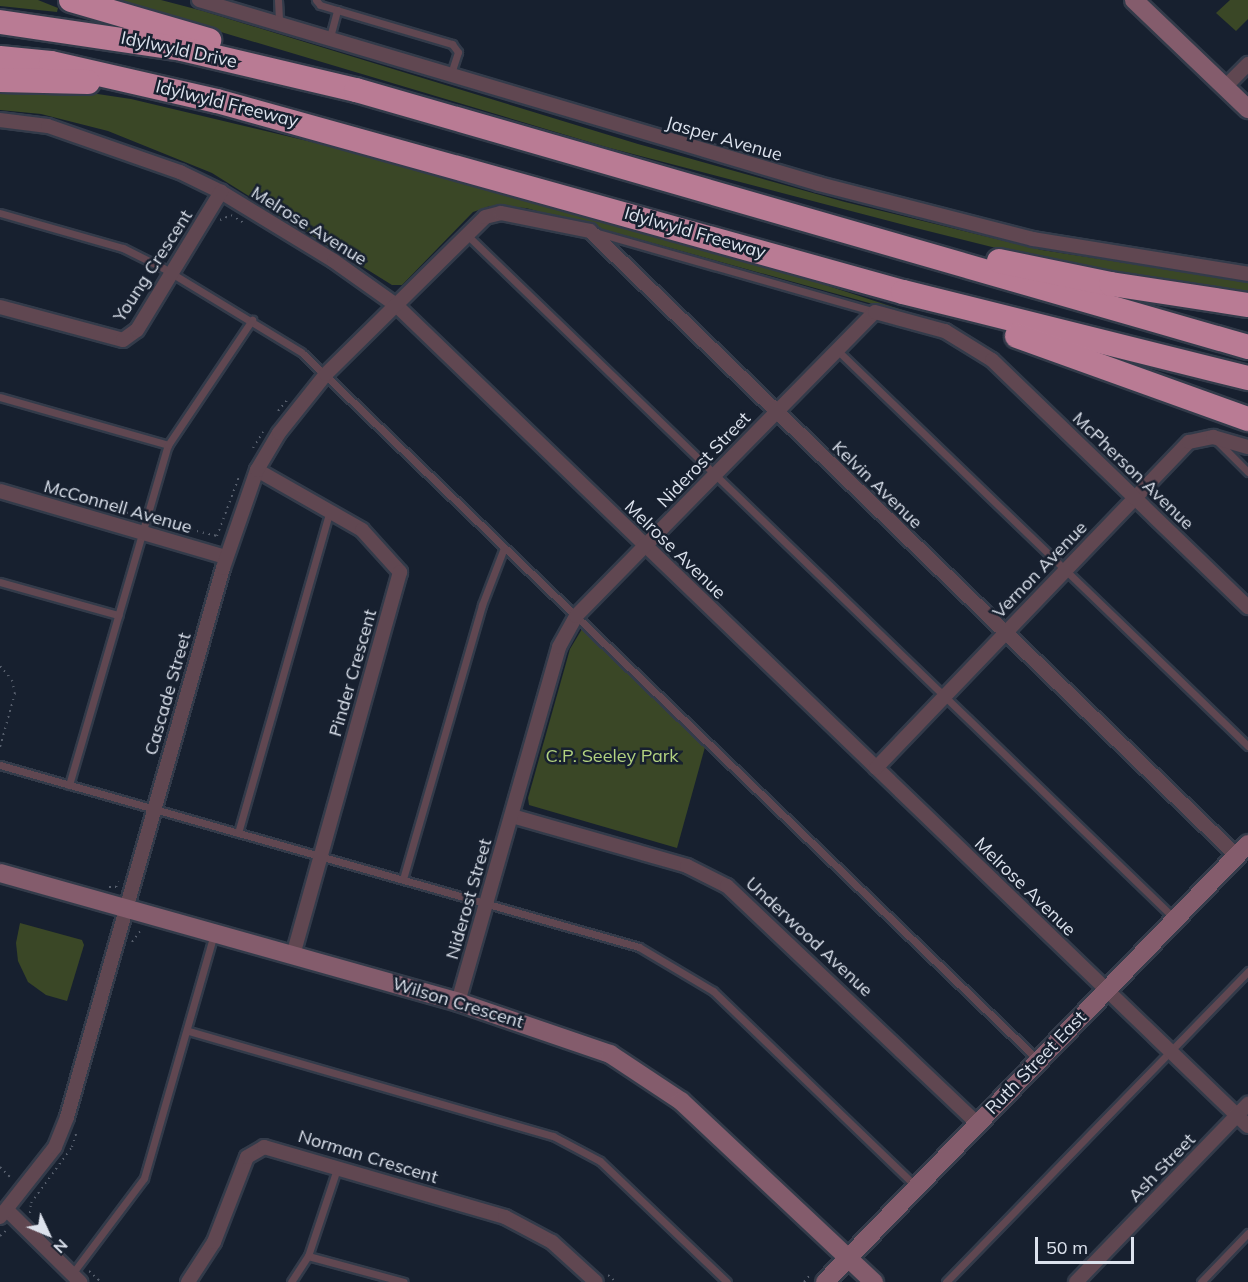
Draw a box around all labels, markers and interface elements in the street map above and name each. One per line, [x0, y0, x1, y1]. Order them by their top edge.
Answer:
street label: Idylwyld Drive [119, 27, 239, 73]
street label: Idylwyld Freeway [154, 76, 300, 132]
street label: Jasper Avenue [663, 112, 785, 166]
street label: Melrose Avenue [247, 182, 371, 270]
street label: Idylwyld Freeway [622, 202, 768, 264]
street label: Young Crescent [109, 206, 197, 326]
street label: Niderost Street [653, 408, 755, 512]
street label: McPherson Avenue [1068, 408, 1198, 534]
street label: Kelvin Avenue [827, 437, 927, 533]
street label: McConnell Avenue [41, 476, 195, 538]
street label: Melrose Avenue [620, 496, 730, 604]
street label: Vernon Avenue [988, 517, 1092, 623]
street label: Pinder Crescent [325, 607, 381, 739]
street label: Cascade Street [140, 630, 196, 758]
park label: C.P. Seeley Park [545, 745, 679, 767]
street label: Melrose Avenue [970, 833, 1080, 941]
street label: Niderost Street [441, 836, 497, 962]
street label: Underwood Avenue [741, 873, 877, 1001]
street label: Wilson Crescent [390, 973, 526, 1033]
street label: Ruth Street East [981, 1007, 1091, 1119]
street label: Norman Crescent [296, 1125, 440, 1189]
street label: Ash Street [1124, 1129, 1200, 1207]
north arrow [18, 1204, 78, 1264]
scale bar [1038, 1225, 1137, 1263]
text: N [50, 1235, 72, 1258]
text: 50 m [1046, 1236, 1088, 1259]

